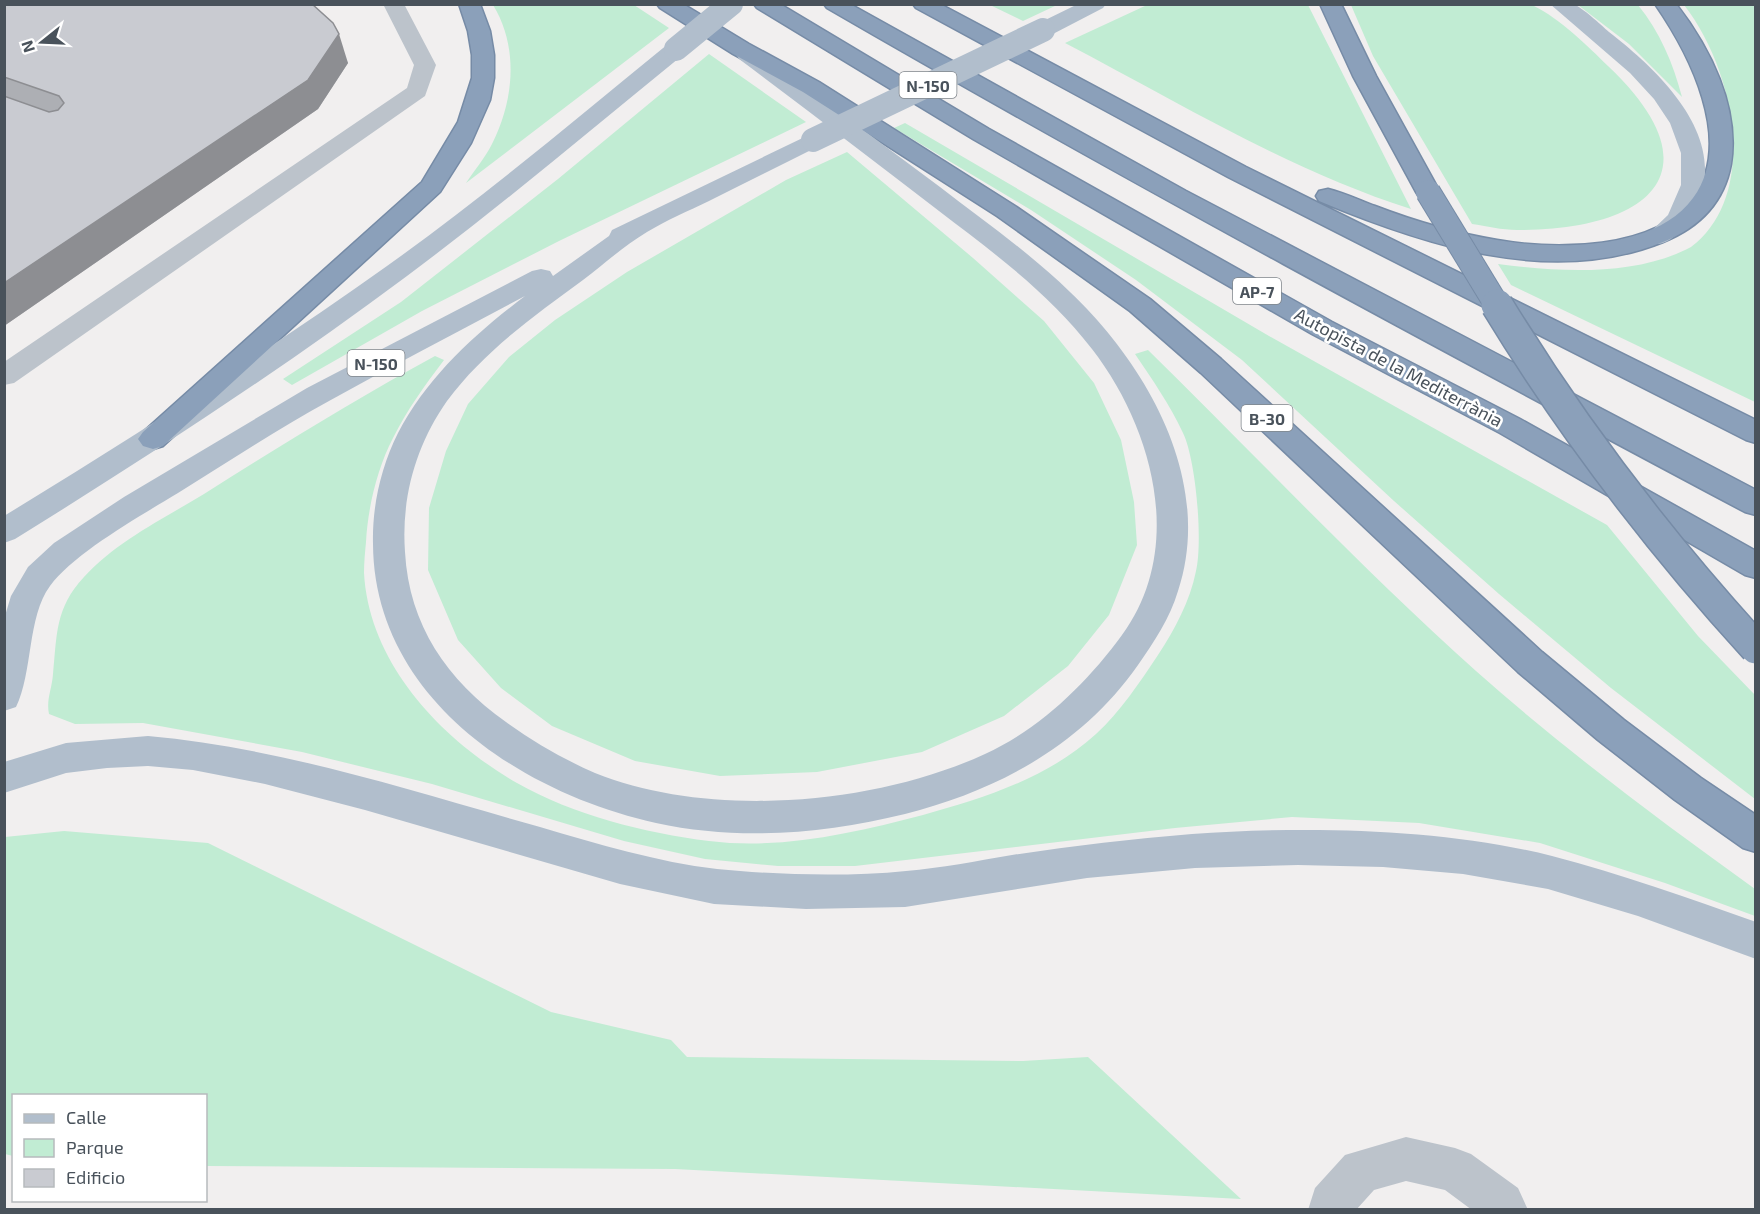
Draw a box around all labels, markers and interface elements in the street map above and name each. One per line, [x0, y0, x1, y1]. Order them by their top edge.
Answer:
north arrow [12, 12, 72, 72]
text: N [16, 38, 38, 55]
road number: N-150 [900, 72, 956, 98]
road number: AP-7 [1233, 278, 1281, 304]
street label: Autopista de la Mediterrània [1291, 303, 1507, 431]
road number: N-150 [348, 350, 404, 376]
road number: B-30 [1242, 405, 1292, 431]
legend [12, 1094, 207, 1202]
text: Calle [66, 1106, 107, 1128]
text: Parque [66, 1136, 124, 1158]
text: Edificio [66, 1166, 125, 1188]

